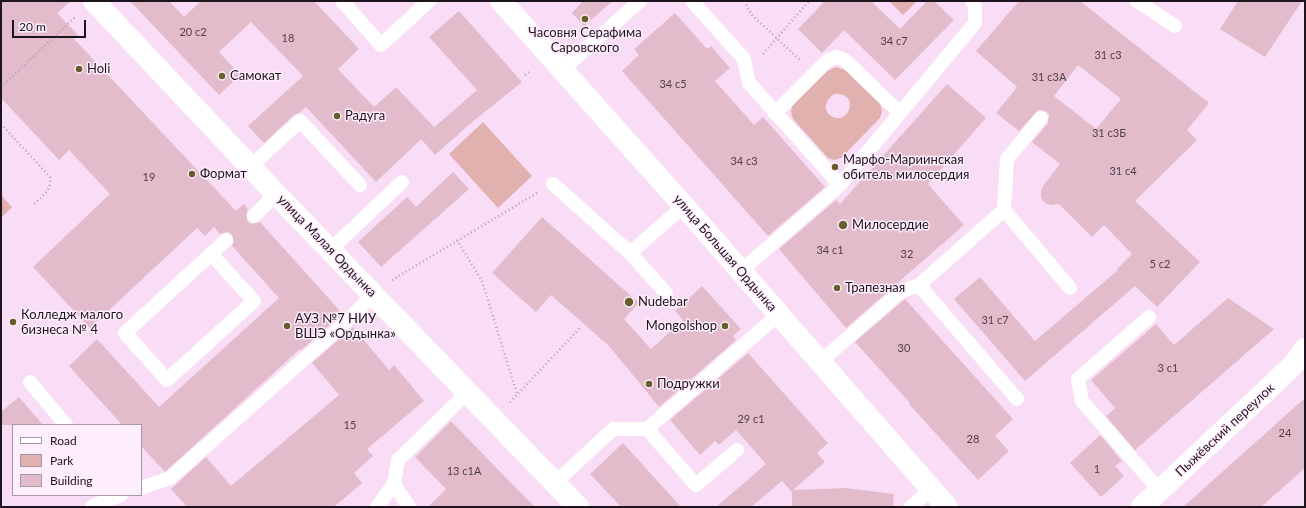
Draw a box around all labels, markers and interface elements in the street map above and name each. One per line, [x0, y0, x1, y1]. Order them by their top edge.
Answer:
scale bar [14, 12, 88, 38]
marker: Часовня Серафима Саровского [580, 14, 590, 24]
text: 20 m [19, 19, 46, 34]
house number: 20 с2 [179, 25, 207, 39]
place label: Часовня Серафима Саровского [528, 25, 642, 56]
house number: 18 [282, 31, 294, 45]
house number: 34 с7 [880, 34, 908, 48]
house number: 31 с3 [1094, 48, 1122, 62]
place label: Holi [87, 61, 110, 77]
marker: Holi [74, 64, 84, 74]
place label: Самокат [230, 68, 281, 84]
house number: 31 с3А [1032, 70, 1066, 84]
marker: Самокат [217, 71, 227, 81]
house number: 34 с5 [659, 77, 687, 91]
place label: Радуга [345, 108, 385, 124]
marker: Радуга [332, 111, 342, 121]
house number: 31 с3Б [1092, 126, 1126, 140]
place label: Марфо-Мариинская обитель милосердия [843, 152, 969, 183]
house number: 34 с3 [730, 154, 758, 168]
marker: Марфо-Мариинская обитель милосердия [830, 162, 840, 172]
house number: 31 с4 [1109, 164, 1137, 178]
place label: Формат [200, 166, 247, 182]
marker: Формат [187, 169, 197, 179]
house number: 19 [143, 170, 155, 184]
street label: улица Большая Ордынка [670, 191, 780, 315]
street label: улица Малая Ордынка [274, 192, 380, 300]
place label: Милосердие [852, 217, 929, 233]
marker: Милосердие [837, 219, 849, 231]
house number: 34 с1 [816, 243, 844, 257]
house number: 32 [901, 247, 913, 261]
house number: 5 с2 [1150, 257, 1170, 271]
place label: Трапезная [845, 280, 905, 296]
marker: Трапезная [832, 283, 842, 293]
place label: Nudebar [638, 294, 688, 310]
marker: Nudebar [623, 296, 635, 308]
place label: Колледж малого бизнеса № 4 [21, 307, 123, 338]
place label: АУЗ №7 НИУ ВШЭ «Ордынка» [295, 311, 396, 342]
house number: 31 с7 [981, 313, 1009, 327]
marker: Колледж малого бизнеса № 4 [8, 317, 18, 327]
place label: Mongolshop [646, 318, 717, 334]
marker: АУЗ №7 НИУ ВШЭ «Ордынка» [282, 321, 292, 331]
marker: Mongolshop [720, 321, 730, 331]
house number: 30 [898, 341, 910, 355]
house number: 3 с1 [1158, 361, 1178, 375]
place label: Подружки [657, 376, 720, 392]
marker: Подружки [644, 379, 654, 389]
street label: Пыжёвский переулок [1172, 380, 1278, 480]
house number: 29 с1 [737, 412, 765, 426]
house number: 15 [344, 418, 356, 432]
legend [12, 424, 142, 496]
house number: 24 [1279, 426, 1291, 440]
house number: 28 [967, 432, 979, 446]
text: Road [50, 433, 77, 448]
text: Park [50, 453, 73, 468]
house number: 1 [1094, 462, 1100, 476]
house number: 13 с1А [447, 464, 481, 478]
text: Building [50, 473, 93, 488]

